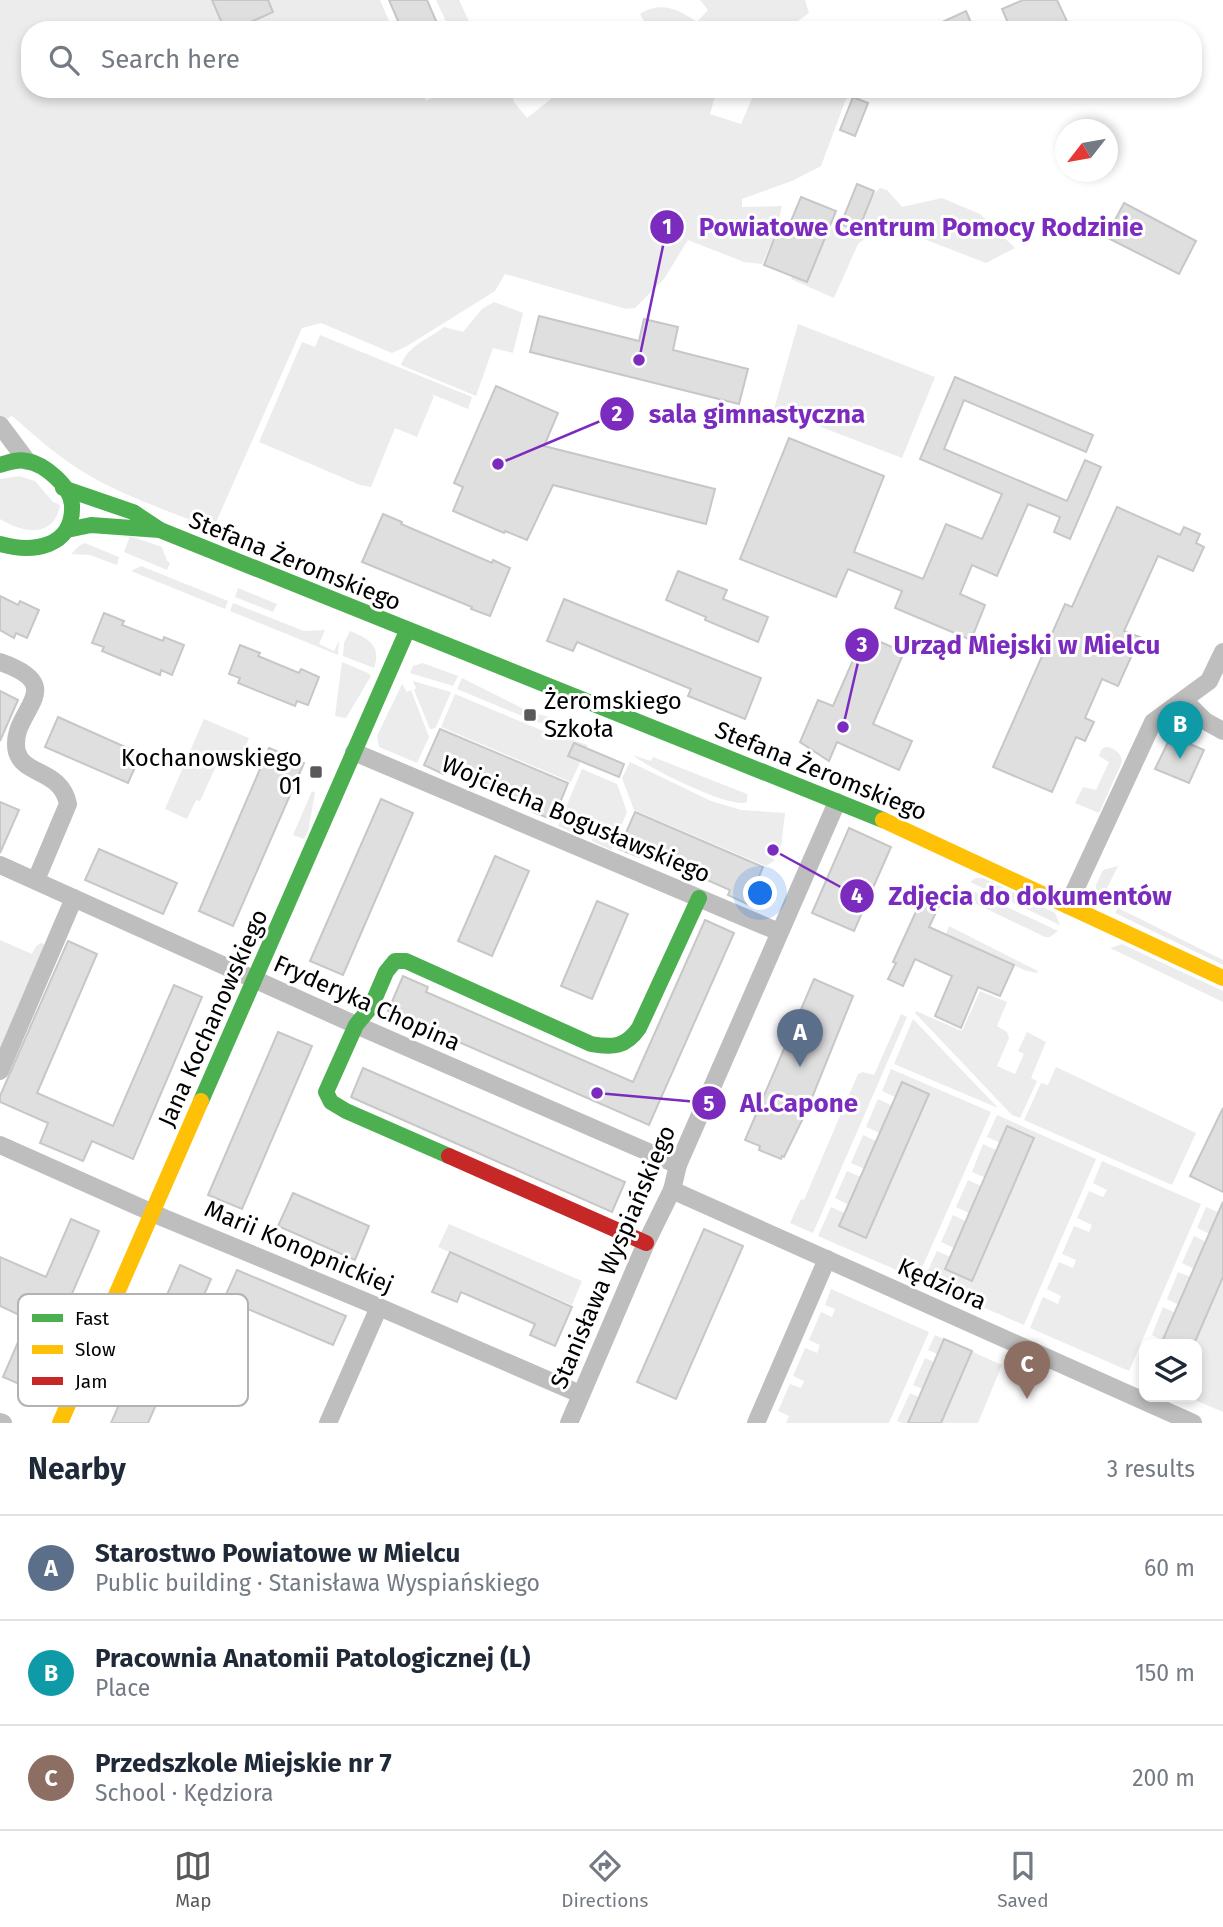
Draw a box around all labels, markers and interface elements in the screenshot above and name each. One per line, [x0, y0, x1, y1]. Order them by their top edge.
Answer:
search box [21, 21, 1202, 98]
icon: search [45, 41, 83, 79]
text: Search here [101, 44, 240, 75]
north arrow [1055, 119, 1118, 182]
callout: Powiatowe Centrum Pomocy Rodzinie [649, 203, 1157, 250]
text: Powiatowe Centrum Pomocy Rodzinie [699, 212, 1143, 243]
text: 1 [662, 214, 672, 240]
callout: sala gimnastyczna [600, 390, 879, 437]
text: sala gimnastyczna [649, 399, 865, 430]
text: 2 [612, 401, 623, 427]
street label: Stefana Żeromskiego [185, 506, 405, 616]
callout: Urząd Miejski w Mielcu [845, 621, 1175, 668]
text: Urząd Miejski w Mielcu [894, 630, 1160, 661]
text: 3 [856, 632, 868, 658]
place label: Żeromskiego Szkoła [544, 687, 682, 743]
pin: B [1157, 701, 1203, 759]
marker: Żeromskiego Szkoła [522, 707, 538, 723]
street label: Stefana Żeromskiego [711, 716, 931, 826]
place label: Kochanowskiego 01 [121, 744, 302, 800]
street label: Wojciecha Bogusławskiego [437, 750, 715, 888]
marker: Kochanowskiego 01 [308, 764, 324, 780]
callout: Zdjęcia do dokumentów [840, 872, 1186, 919]
your location [743, 876, 777, 910]
text: Zdjęcia do dokumentów [888, 881, 1172, 912]
text: 4 [851, 883, 863, 909]
street label: Jana Kochanowskiego [152, 905, 274, 1131]
street label: Fryderyka Chopina [269, 949, 465, 1057]
pin: A [777, 1009, 823, 1067]
callout: Al.Capone [691, 1080, 872, 1127]
text: Al.Capone [739, 1088, 858, 1119]
text: 5 [703, 1091, 715, 1117]
street label: Stanisława Wyspiańskiego [545, 1121, 681, 1393]
street label: Marii Konopnickiej [200, 1195, 398, 1299]
street label: Kędziora [893, 1252, 991, 1316]
legend [18, 1294, 248, 1406]
text: Fast [75, 1307, 109, 1330]
text: Slow [75, 1338, 116, 1361]
map controls [1139, 1339, 1202, 1402]
button: layers [1139, 1339, 1202, 1402]
pin: C [1004, 1341, 1050, 1399]
text: Jam [75, 1370, 107, 1393]
text: Nearby [28, 1451, 126, 1487]
text: 3 results [1107, 1455, 1195, 1483]
text: Starostwo Powiatowe w Mielcu [95, 1538, 460, 1569]
text: A [44, 1554, 58, 1582]
text: 60 m [1144, 1554, 1195, 1582]
text: Public building · Stanisława Wyspiańskiego [95, 1569, 540, 1597]
text: Pracownia Anatomii Patologicznej (L) [95, 1643, 530, 1674]
text: B [44, 1659, 58, 1687]
text: 150 m [1135, 1659, 1195, 1687]
text: Place [95, 1674, 150, 1702]
text: Przedszkole Miejskie nr 7 [95, 1748, 392, 1779]
text: C [44, 1764, 58, 1792]
text: 200 m [1132, 1764, 1195, 1792]
text: School · Kędziora [95, 1779, 273, 1807]
tab: Map [174, 1847, 212, 1912]
tab: Directions [561, 1847, 648, 1912]
tab: Saved [997, 1847, 1049, 1912]

